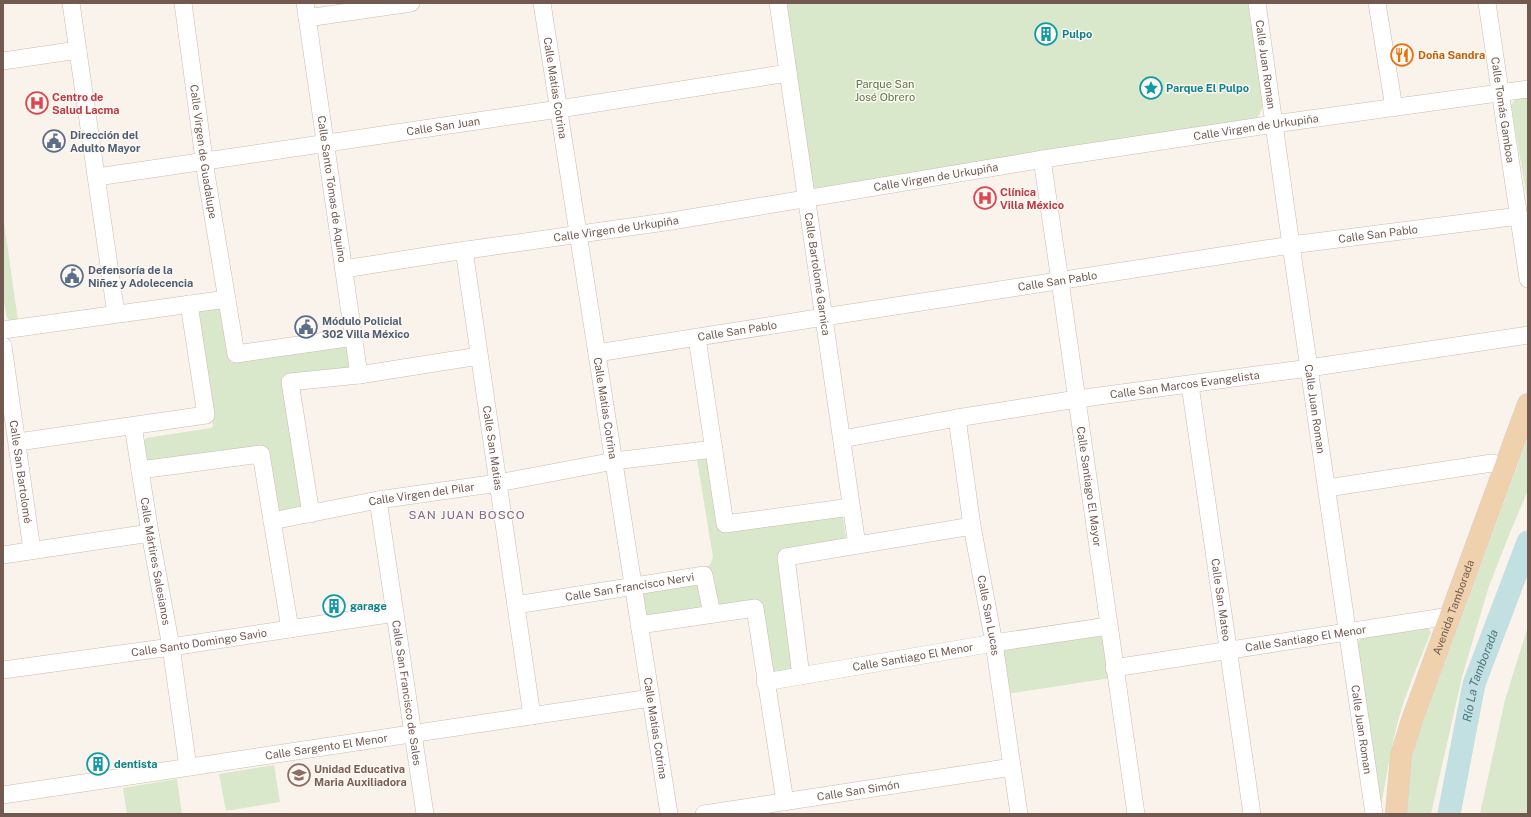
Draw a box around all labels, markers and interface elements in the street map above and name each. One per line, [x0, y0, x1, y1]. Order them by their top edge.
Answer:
street label: Calle Juan Roman [1253, 19, 1278, 110]
building icon: Pulpo [1033, 21, 1059, 47]
place label: Pulpo [1062, 28, 1092, 40]
street label: Calle Matías Cotrina [541, 36, 569, 140]
restaurant icon: Doña Sandra [1389, 42, 1415, 68]
place label: Doña Sandra [1418, 49, 1485, 61]
street label: Calle Tomás Gamboa [1489, 56, 1517, 164]
place icon: Parque El Pulpo [1138, 75, 1164, 101]
park label: Parque San José Obrero [855, 78, 915, 103]
place label: Parque El Pulpo [1166, 82, 1249, 94]
street label: Calle Virgen de Guadalupe [188, 84, 219, 220]
hospital icon: Centro de Salud Lacma [24, 90, 50, 116]
place label: Centro de Salud Lacma [52, 91, 120, 116]
street label: Calle Virgen de Urkupiña [1193, 112, 1319, 142]
street label: Calle Santo Tómas de Aquino [315, 115, 349, 263]
street label: Calle San Juan [406, 115, 481, 137]
public building icon: Dirección del Adulto Mayor [41, 128, 67, 154]
place label: Dirección del Adulto Mayor [70, 129, 141, 154]
street label: Calle Virgen de Urkupiña [873, 161, 999, 193]
hospital icon: Clínica Villa México [972, 185, 998, 211]
place label: Clínica Villa México [1000, 186, 1064, 211]
street label: Calle Bartolomé Garnica [803, 212, 832, 336]
street label: Calle Virgen de Urkupiña [553, 214, 680, 244]
street label: Calle San Pablo [1337, 223, 1418, 245]
public building icon: Defensoría de la Niñez y Adolecencia [59, 263, 85, 289]
place label: Defensoría de la Niñez y Adolecencia [88, 264, 193, 289]
street label: Calle San Pablo [1017, 269, 1098, 293]
public building icon: Módulo Policial 302 Villa México [293, 314, 319, 340]
place label: Módulo Policial 302 Villa México [322, 315, 410, 340]
street label: Calle San Pablo [697, 319, 778, 343]
street label: Calle Matías Cotrina [592, 356, 619, 460]
street label: Calle Juan Roman [1302, 364, 1327, 454]
street label: Calle San Marcos Evangelista [1109, 369, 1260, 401]
street label: Calle San Matias [481, 405, 505, 491]
street label: Calle San Bartolomé [8, 419, 34, 524]
street label: Calle Santiago El Mayor [1075, 426, 1104, 548]
street label: Calle Virgen del Pilar [368, 480, 475, 508]
street label: Calle Mártires Salesianos [138, 496, 173, 626]
district label: SAN JUAN BOSCO [408, 508, 526, 522]
street label: Calle San Mateo [1209, 558, 1233, 642]
street label: Avenida Tamborada [1430, 558, 1476, 656]
street label: Calle San Francisco Nervi [564, 571, 695, 603]
street label: Calle San Lucas [975, 574, 1002, 657]
building icon: garage [321, 593, 347, 619]
place label: garage [350, 600, 387, 612]
street label: Calle San Francisco de Sales [390, 619, 424, 767]
street label: Calle Santiago El Menor [1244, 623, 1367, 654]
street label: Calle Santo Domingo Savio [130, 627, 268, 658]
water label: Río La Tamborada [1460, 628, 1501, 723]
street label: Calle Santiago El Menor [852, 641, 974, 673]
street label: Calle Matías Cotrina [642, 676, 669, 780]
street label: Calle Juan Roman [1349, 684, 1374, 775]
street label: Calle Sargento El Menor [264, 731, 389, 762]
building icon: dentista [85, 751, 111, 777]
place label: dentista [114, 758, 157, 770]
school or university icon: Unidad Educativa Maria Auxiliadora [286, 762, 312, 788]
place label: Unidad Educativa Maria Auxiliadora [314, 763, 407, 788]
street label: Calle San Simón [816, 778, 900, 803]

